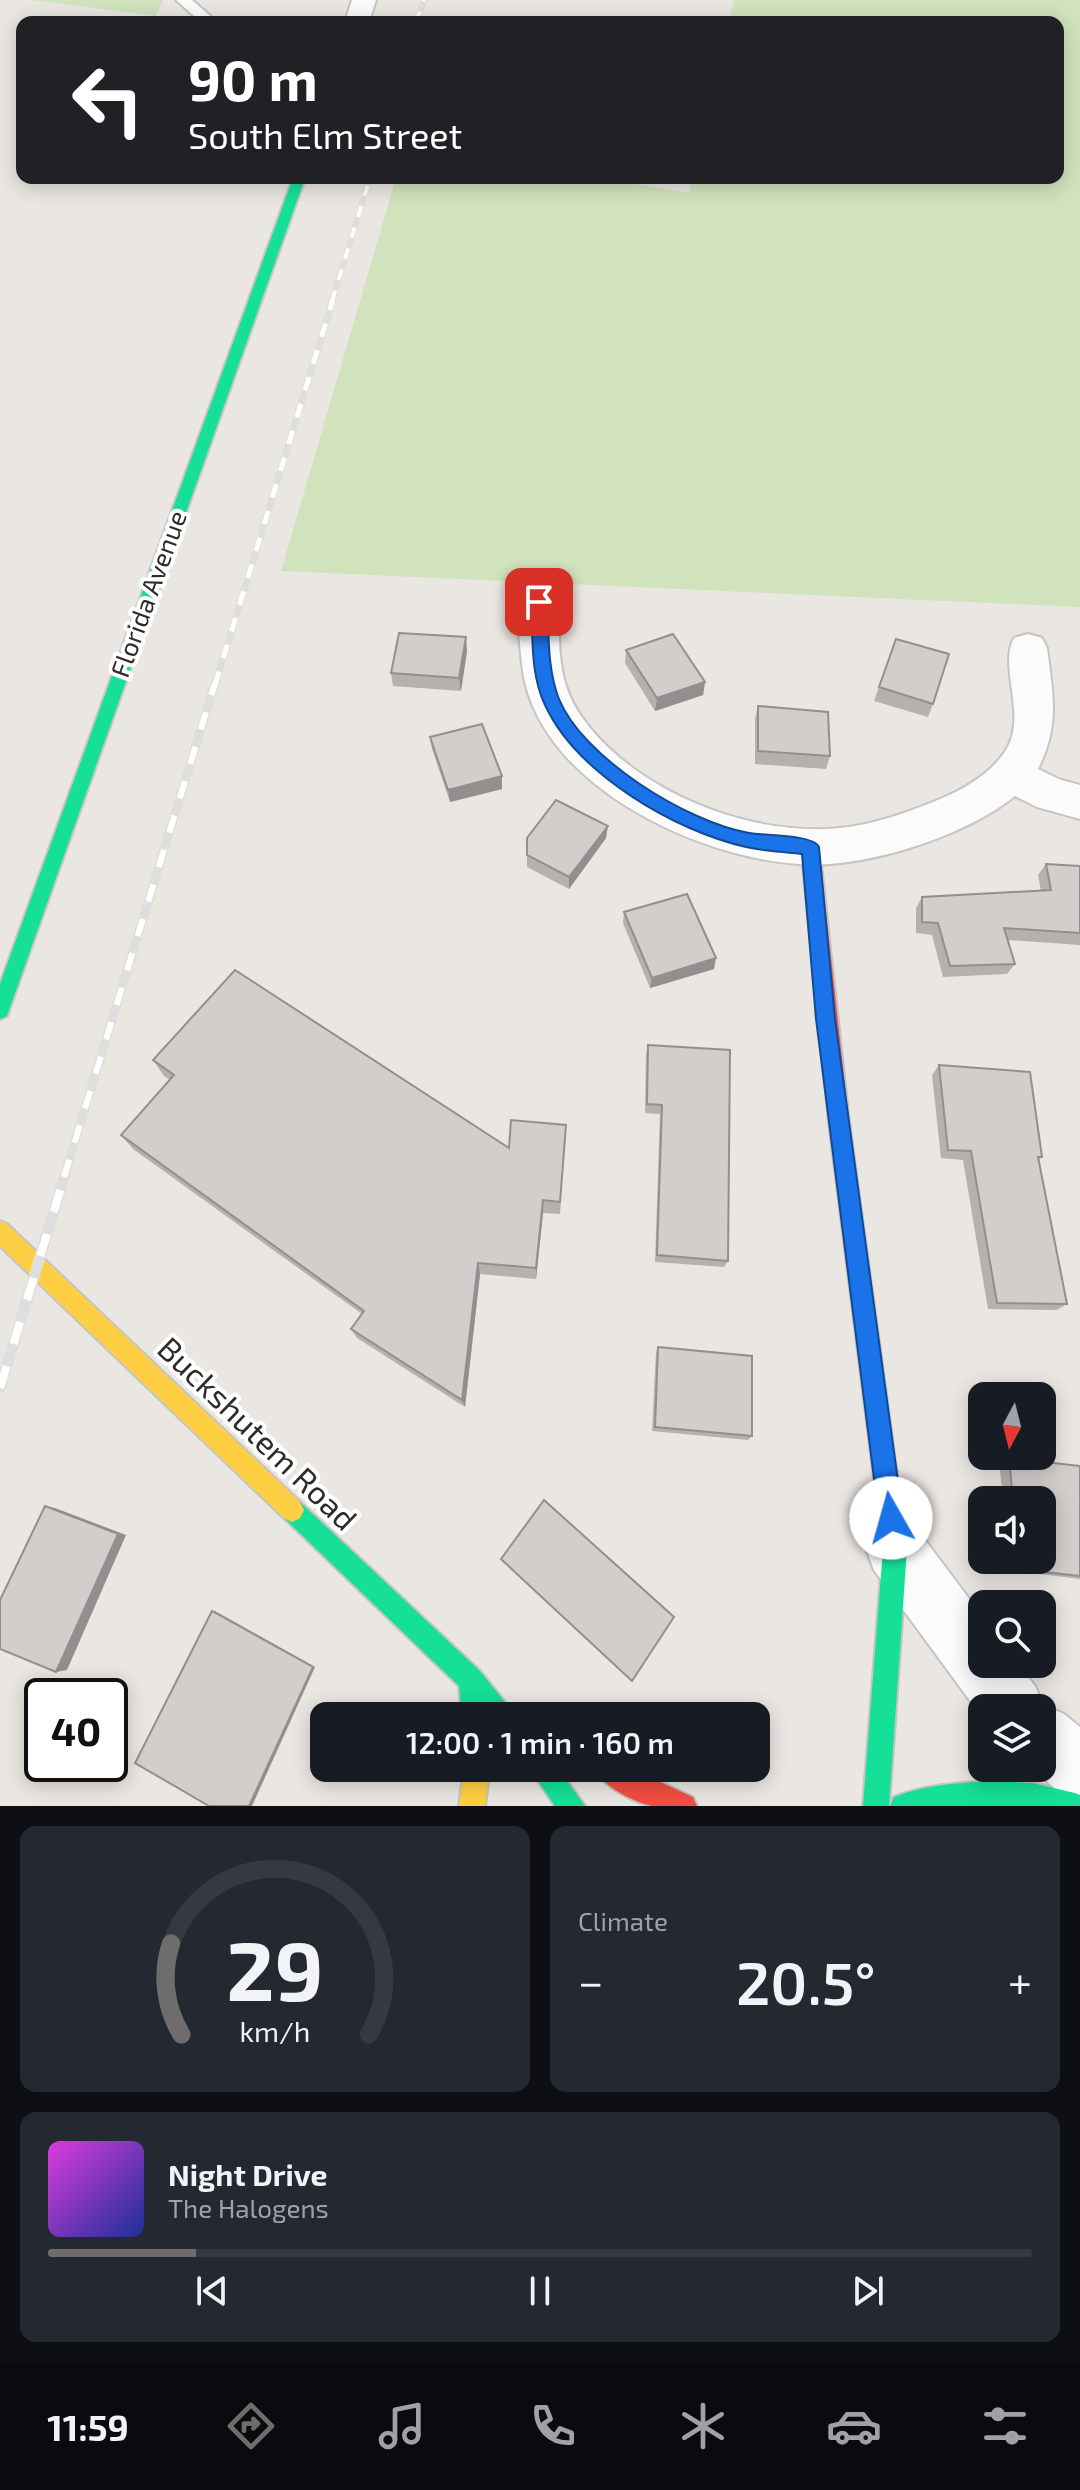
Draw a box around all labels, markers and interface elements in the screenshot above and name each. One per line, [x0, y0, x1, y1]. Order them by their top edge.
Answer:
text: 90 m [188, 45, 318, 112]
icon: left [56, 48, 160, 152]
text: South Elm Street [188, 113, 462, 156]
street label: Florida Avenue [103, 506, 192, 681]
pin [505, 568, 573, 636]
icon: arrive [517, 580, 561, 624]
street label: Buckshutem Road [151, 1328, 366, 1537]
north arrow [968, 1382, 1056, 1470]
map controls [968, 1382, 1056, 1782]
position arrow [849, 1476, 933, 1560]
button: sound [968, 1486, 1056, 1574]
button: search [968, 1590, 1056, 1678]
speed limit sign: 40 [24, 1678, 128, 1782]
button: layers [968, 1694, 1056, 1782]
text: 12:00 · 1 min · 160 m [406, 1724, 674, 1760]
text: Climate [578, 1905, 668, 1936]
text: 29 [226, 1918, 324, 2018]
text: 20.5° [736, 1945, 876, 2017]
text: − [578, 1954, 604, 2007]
text: + [1008, 1954, 1032, 2007]
text: km/h [240, 2013, 310, 2048]
text: Night Drive [168, 2156, 327, 2192]
text: The Halogens [168, 2192, 329, 2223]
icon: previous [190, 2269, 234, 2313]
icon: pause [518, 2269, 562, 2313]
icon: next [846, 2269, 890, 2313]
icon: directions [223, 2398, 279, 2454]
icon: music [374, 2398, 430, 2454]
icon: phone [525, 2398, 581, 2454]
icon: climate [675, 2398, 731, 2454]
icon: car [826, 2398, 882, 2454]
icon: filters [977, 2398, 1033, 2454]
text: 11:59 [47, 2405, 129, 2448]

